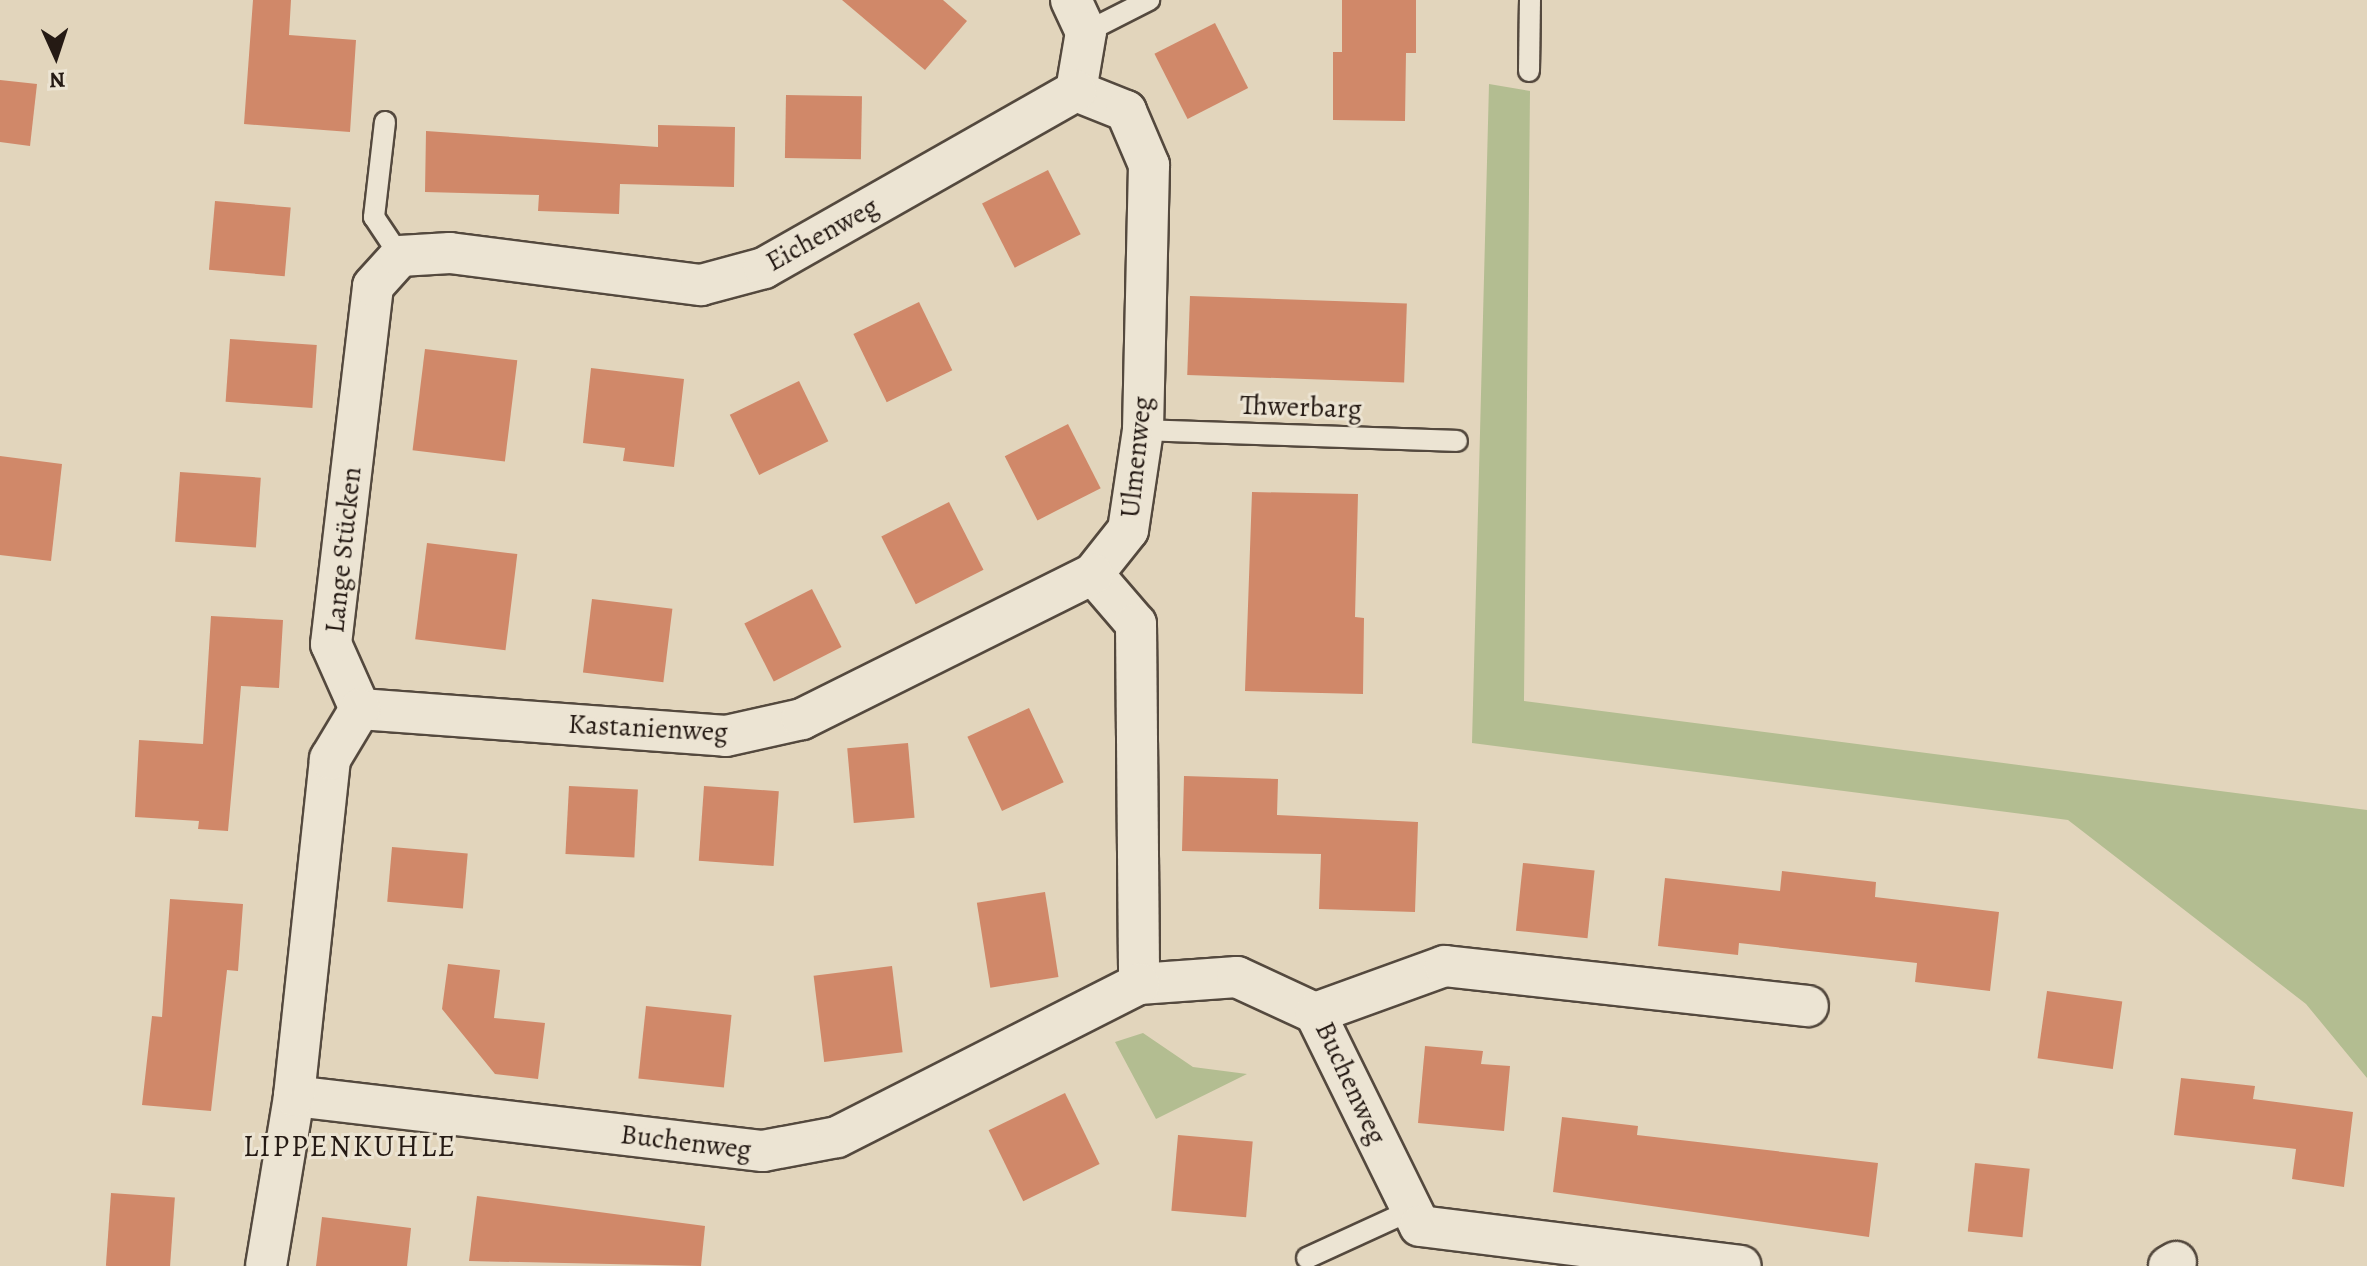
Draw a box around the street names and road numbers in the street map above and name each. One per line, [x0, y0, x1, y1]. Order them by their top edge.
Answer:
street label: Eichenweg [760, 189, 884, 279]
street label: Thwerbarg [1240, 388, 1362, 426]
street label: Ulmenweg [1113, 395, 1159, 519]
street label: Lange Stücken [318, 465, 368, 635]
street label: Kastanienweg [567, 707, 729, 749]
street label: Buchenweg [1308, 1016, 1394, 1150]
street label: Buchenweg [619, 1117, 753, 1167]

